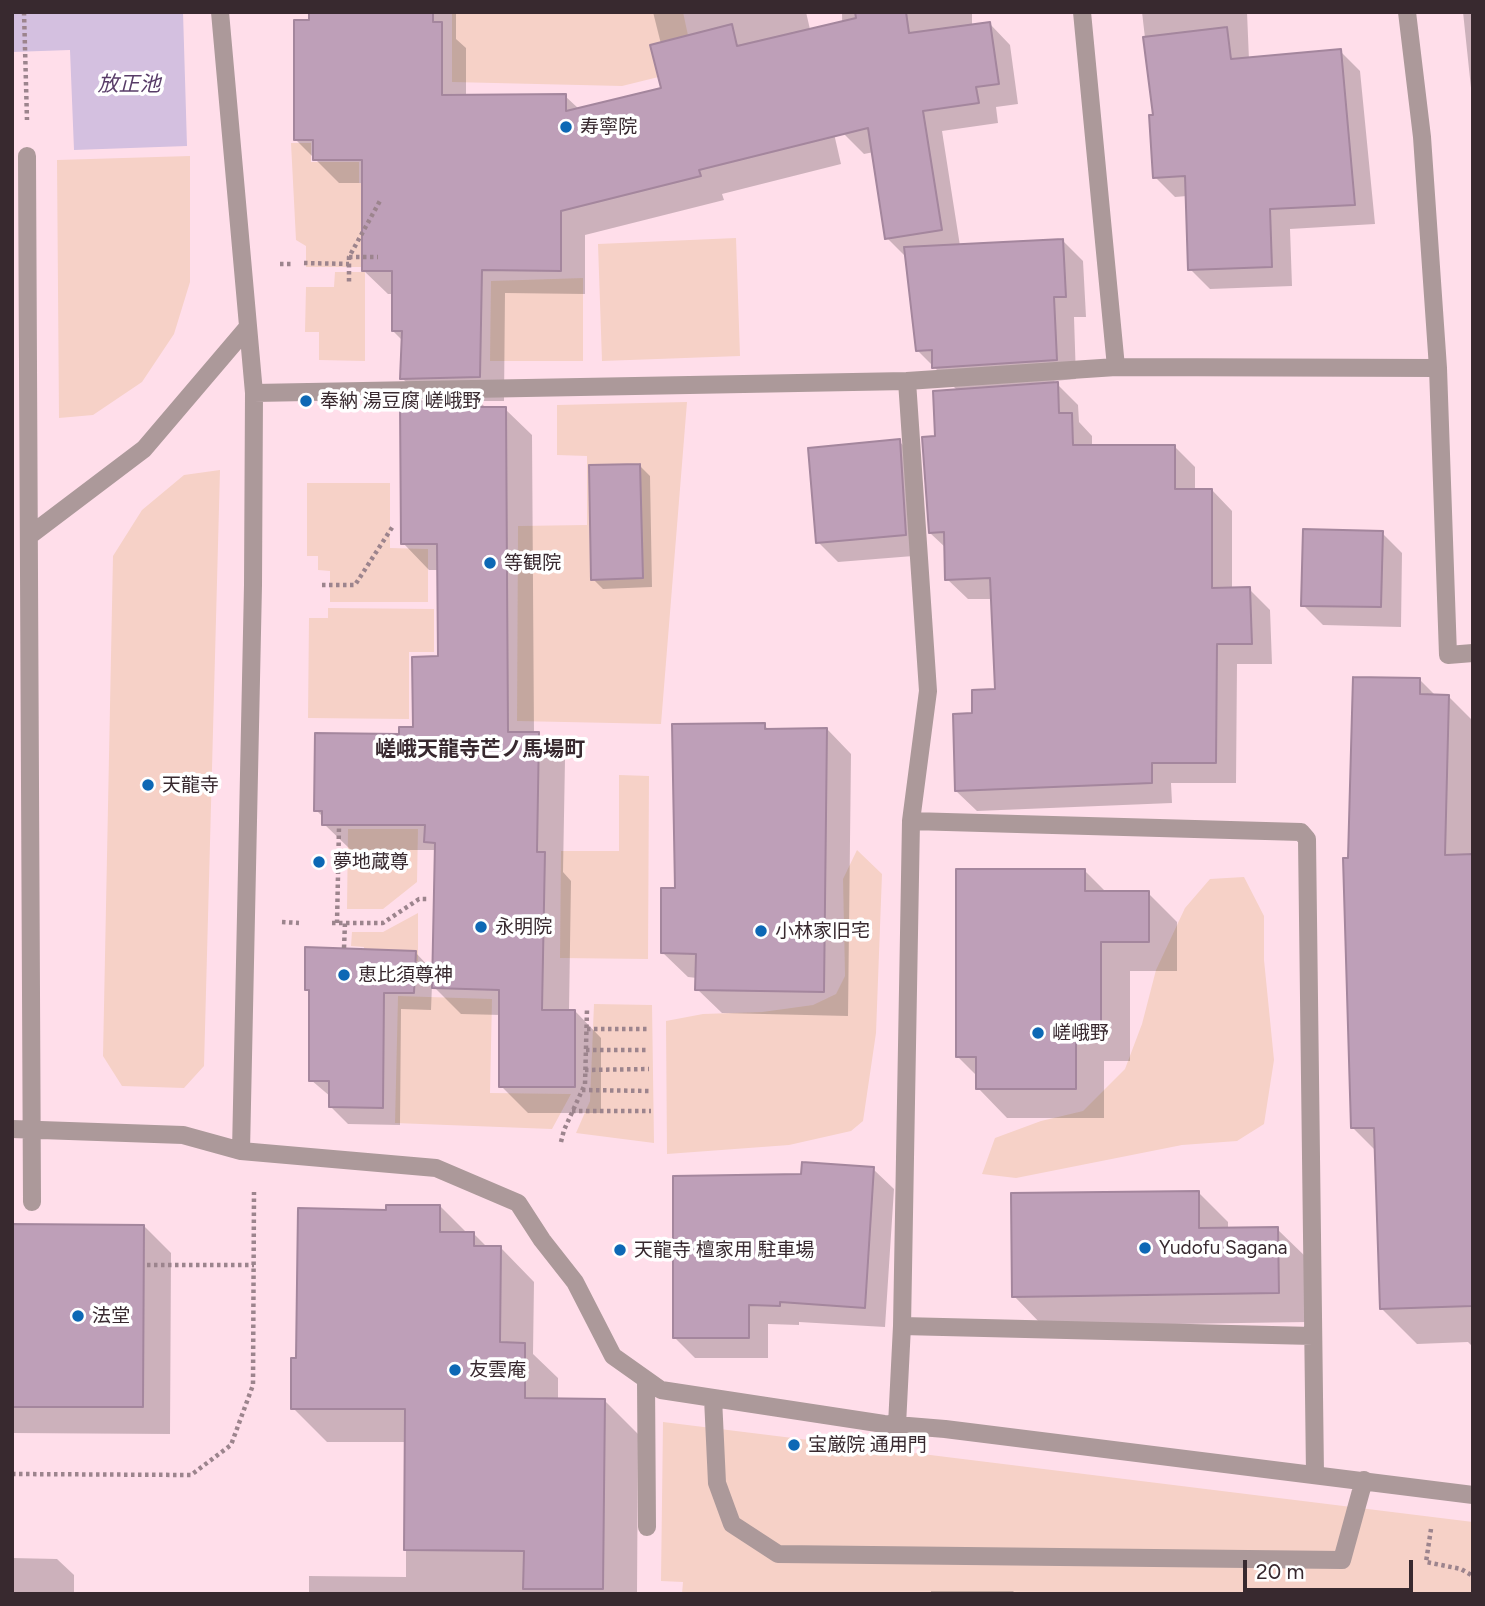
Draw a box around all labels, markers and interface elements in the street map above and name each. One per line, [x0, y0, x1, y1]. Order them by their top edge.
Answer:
water label: 放正池 [98, 72, 160, 98]
place label: 寿寧院 [580, 116, 637, 138]
marker: 寿寧院 [558, 119, 574, 135]
place label: 奉納 湯豆腐 嵯峨野 [320, 390, 481, 412]
marker: 奉納 湯豆腐 嵯峨野 [298, 393, 314, 409]
place label: 等観院 [504, 552, 561, 574]
marker: 等観院 [482, 555, 498, 571]
district label: 嵯峨天龍寺芒ノ馬場町 [375, 737, 585, 763]
place label: 天龍寺 [162, 774, 219, 796]
marker: 天龍寺 [140, 777, 156, 793]
place label: 夢地蔵尊 [333, 851, 409, 873]
marker: 夢地蔵尊 [311, 854, 327, 870]
place label: 永明院 [495, 916, 552, 938]
marker: 永明院 [473, 919, 489, 935]
place label: 小林家旧宅 [775, 920, 870, 942]
marker: 小林家旧宅 [753, 923, 769, 939]
place label: 恵比須尊神 [358, 964, 453, 986]
marker: 恵比須尊神 [336, 967, 352, 983]
place label: 嵯峨野 [1052, 1022, 1109, 1044]
marker: 嵯峨野 [1030, 1025, 1046, 1041]
place label: Yudofu Sagana [1159, 1237, 1287, 1259]
place label: 天龍寺 檀家用 駐車場 [634, 1239, 814, 1261]
marker: Yudofu Sagana [1137, 1240, 1153, 1256]
marker: 天龍寺 檀家用 駐車場 [612, 1242, 628, 1258]
place label: 法堂 [92, 1305, 130, 1327]
marker: 法堂 [70, 1308, 86, 1324]
place label: 友雲庵 [469, 1359, 526, 1381]
marker: 友雲庵 [447, 1362, 463, 1378]
place label: 宝厳院 通用門 [808, 1434, 927, 1456]
marker: 宝厳院 通用門 [786, 1437, 802, 1453]
scale bar [1247, 1546, 1417, 1590]
text: 20 m [1256, 1559, 1304, 1584]

